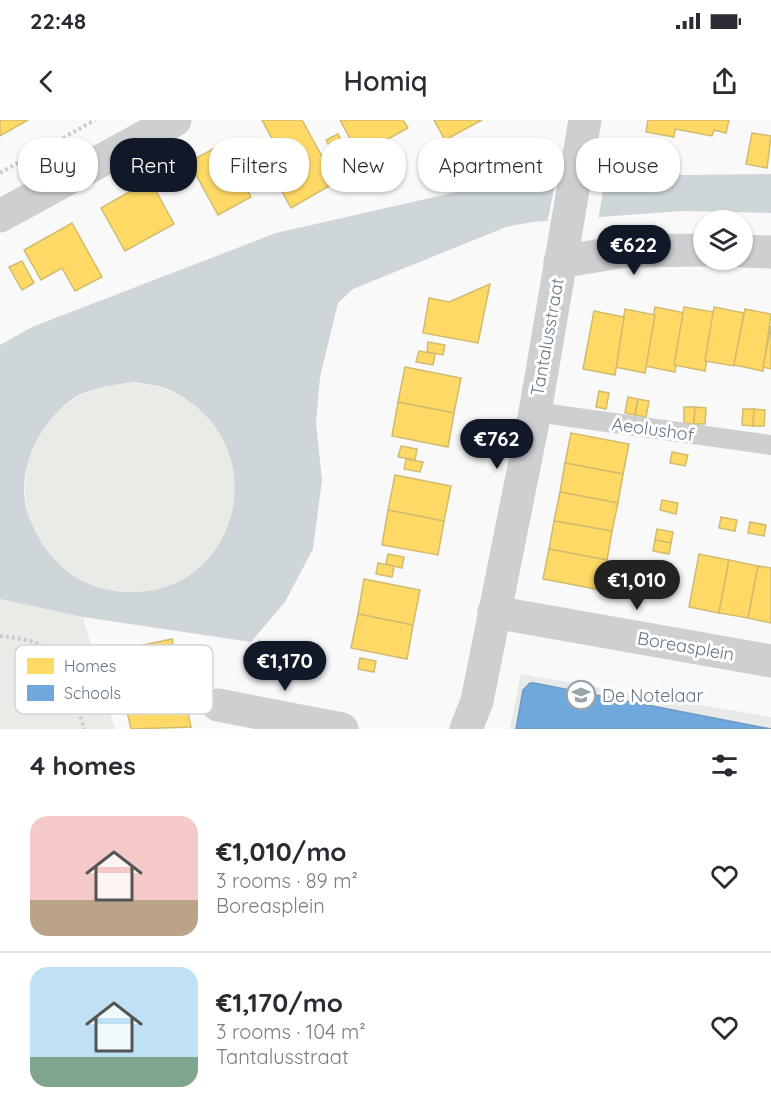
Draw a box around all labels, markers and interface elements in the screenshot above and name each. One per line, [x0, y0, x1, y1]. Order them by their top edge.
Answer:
text: 22:48 [30, 7, 86, 35]
text: Homiq [344, 64, 427, 98]
icon: back [30, 65, 63, 98]
icon: share [708, 65, 741, 98]
chip: Buy [18, 138, 98, 192]
chip: Rent [110, 138, 197, 192]
chip: Filters [209, 138, 309, 192]
chip: New [321, 138, 406, 192]
chip: Apartment [418, 138, 564, 192]
chip: House [576, 138, 680, 192]
map controls [693, 210, 753, 270]
button: layers [693, 210, 753, 270]
pin: €622 [598, 225, 670, 276]
text: €622 [611, 232, 657, 257]
street label: Tantalusstraat [525, 276, 569, 398]
street label: Aeolushof [610, 412, 696, 446]
pin: €762 [461, 419, 533, 470]
text: €762 [474, 426, 520, 451]
pin: €1,010 [588, 560, 686, 611]
text: €1,010 [608, 567, 666, 592]
street label: Boreasplein [636, 626, 736, 666]
pin: €1,170 [236, 641, 334, 692]
legend [15, 645, 213, 714]
text: €1,170 [257, 648, 313, 673]
text: Homes [64, 656, 116, 676]
school or university icon: De Notelaar [565, 679, 597, 711]
text: Schools [64, 683, 121, 703]
place label: De Notelaar [602, 684, 703, 707]
text: 4 homes [30, 749, 136, 782]
icon: filters [708, 749, 741, 782]
text: €1,010/mo [216, 835, 347, 868]
icon: home [78, 840, 150, 912]
icon: heart [708, 860, 741, 893]
text: 3 rooms · 89 m² [216, 868, 358, 893]
text: Boreasplein [216, 893, 325, 918]
text: €1,170/mo [216, 986, 343, 1019]
icon: home [78, 991, 150, 1063]
icon: heart [708, 1011, 741, 1044]
text: 3 rooms · 104 m² [216, 1019, 366, 1044]
text: Tantalusstraat [216, 1044, 349, 1069]

